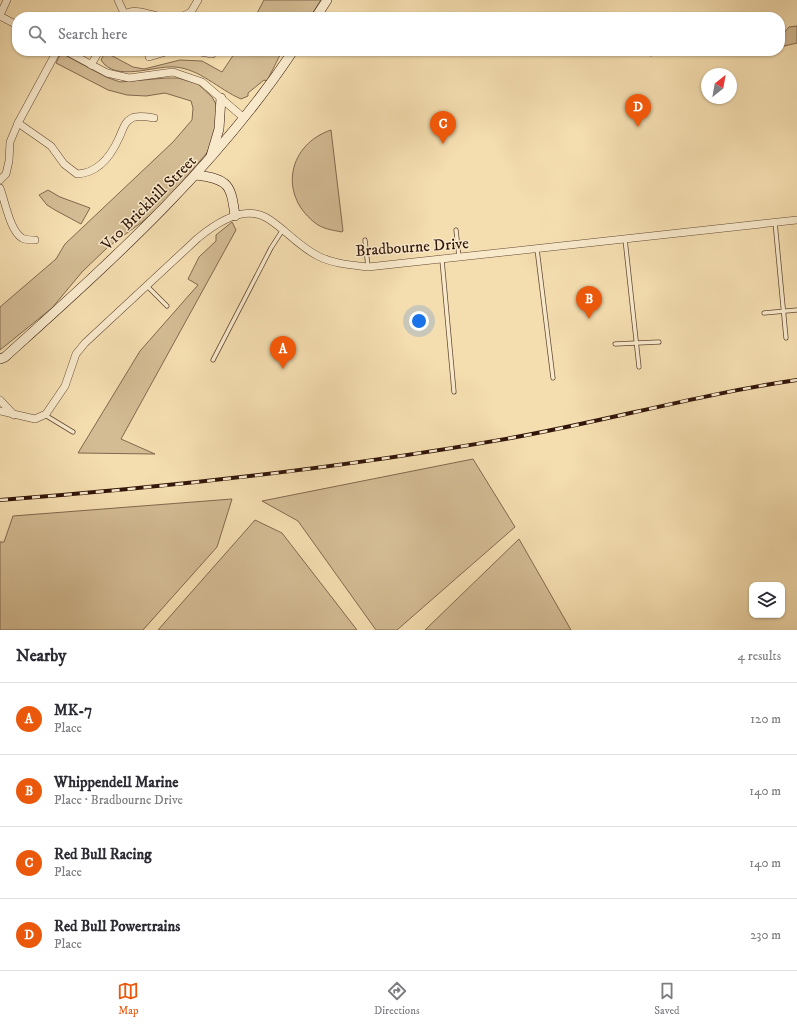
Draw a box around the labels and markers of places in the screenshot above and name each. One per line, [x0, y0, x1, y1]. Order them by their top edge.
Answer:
pin: D [625, 94, 651, 127]
pin: C [430, 111, 456, 144]
pin: B [576, 286, 602, 319]
pin: A [270, 336, 296, 369]

